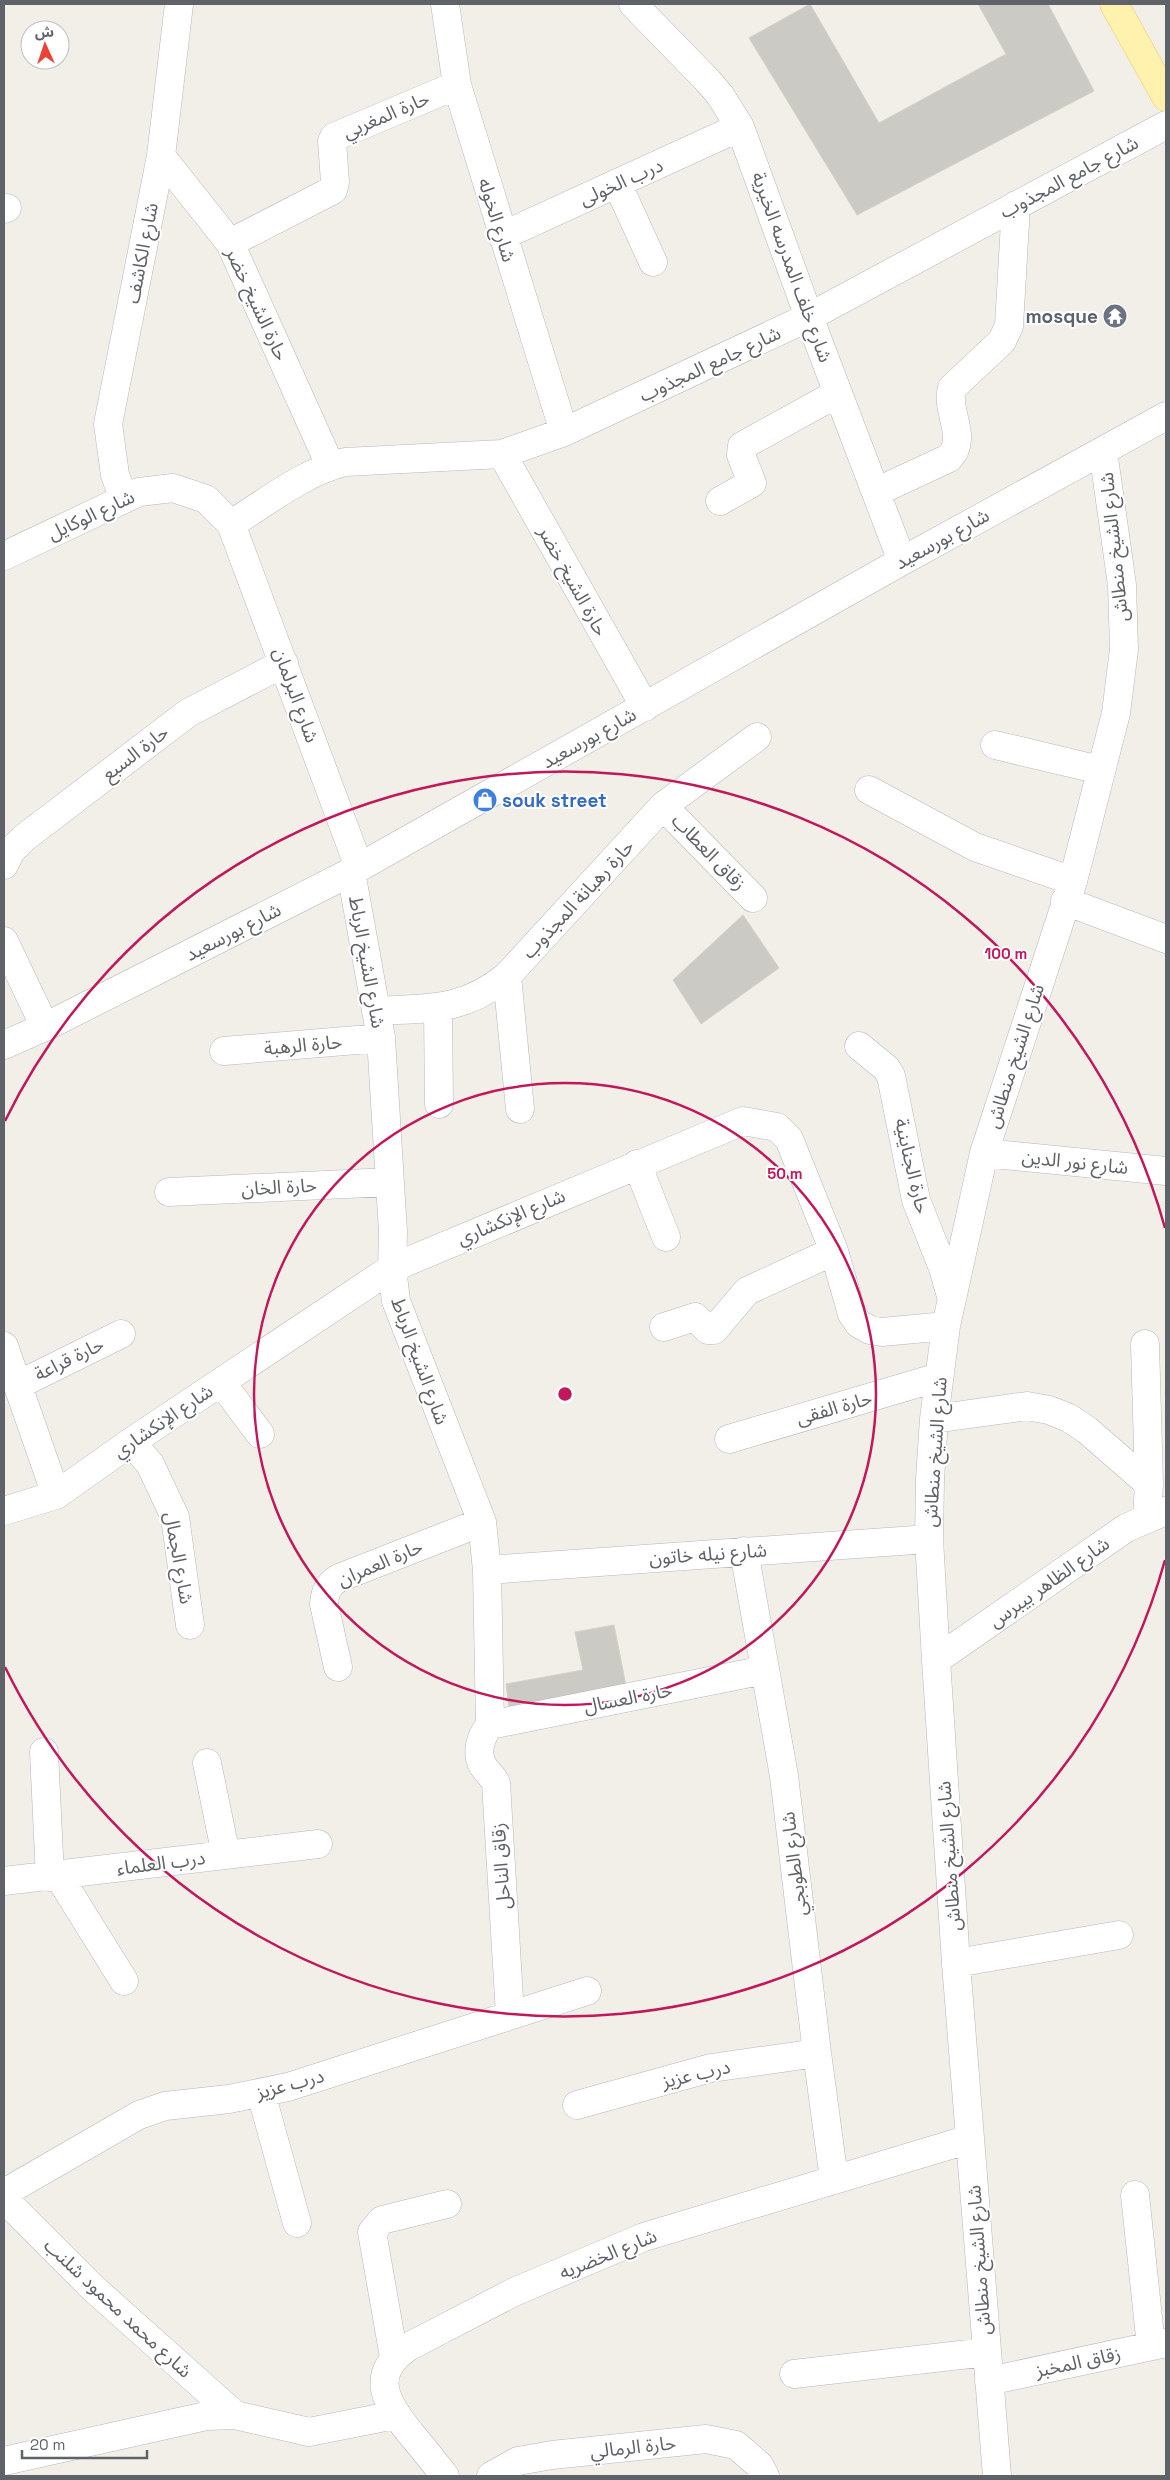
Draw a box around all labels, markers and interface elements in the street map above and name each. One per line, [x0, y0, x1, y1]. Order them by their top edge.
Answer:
north arrow [20, 20, 70, 70]
text: ش [34, 23, 54, 42]
street label: حارة المغربي [339, 86, 434, 147]
street label: شارع جامع المجذوب [995, 130, 1144, 226]
street label: درب الخولى [575, 152, 667, 212]
street label: شارع خلف المدرسه الخيرية [745, 168, 838, 366]
street label: شارع الخوله [471, 175, 522, 265]
street label: شارع الكاشف [120, 200, 165, 306]
street label: حارة الشيخ خضر [218, 242, 294, 365]
temple icon: mosque [1102, 303, 1128, 329]
place label: mosque [1025, 304, 1098, 329]
street label: شارع جامع المجذوب [635, 320, 786, 410]
street label: شارع الشيخ منطاش [1094, 471, 1136, 623]
street label: شارع الوكايل [43, 484, 139, 547]
street label: شارع بورسعيد [890, 503, 994, 576]
street label: حارة الشيخ خضر [530, 521, 614, 641]
street label: شارع البرلمان [266, 644, 325, 746]
street label: شارع بورسعيد [537, 702, 641, 775]
street label: حارة السبع [96, 720, 175, 788]
shop icon: souk street [472, 787, 498, 813]
place label: souk street [502, 788, 607, 813]
street label: زقاق العطاب [666, 808, 752, 896]
street label: حارة رهبانة المجذوب [516, 834, 640, 964]
street label: شارع الشيخ الرباط [341, 894, 391, 1030]
street label: شارع بورسعيد [181, 897, 286, 968]
text: 100 m [985, 944, 1027, 963]
street label: شارع الشيخ منطاش [980, 981, 1052, 1132]
street label: حارة الرهبة [263, 1029, 343, 1061]
street label: حارة الجناينية [889, 1116, 935, 1216]
street label: شارع نور الدين [1020, 1144, 1130, 1181]
text: 50 m [767, 1164, 803, 1183]
street label: حارة الخان [241, 1173, 317, 1201]
street label: شارع الإنكشاري [453, 1183, 570, 1253]
street label: شارع الشيخ الرباط [383, 1294, 455, 1429]
street label: حارة قراعة [30, 1331, 108, 1387]
street label: شارع الشيخ منطاش [917, 1376, 955, 1528]
street label: شارع الإنكشاري [108, 1378, 219, 1466]
centre of rings [556, 1385, 574, 1403]
street label: حارة الفقى [793, 1385, 875, 1431]
street label: شارع الجمال [158, 1510, 199, 1606]
street label: شارع الظاهر بيبرس [984, 1531, 1115, 1634]
street label: حارة العمران [333, 1534, 427, 1592]
street label: شارع نيله خاتون [648, 1537, 768, 1572]
street label: حارة العسال [582, 1677, 674, 1719]
street label: شارع الشيخ منطاش [931, 1780, 969, 1932]
street label: شارع الطوبجي [775, 1810, 815, 1918]
street label: زقاق الناحل [486, 1822, 516, 1910]
street label: درب العلماء [115, 1845, 207, 1881]
street label: درب عزيز [658, 2054, 733, 2094]
street label: درب عزيز [252, 2063, 327, 2105]
street label: شارع الشيخ منطاش [961, 2184, 999, 2336]
street label: شارع الخضريه [555, 2223, 661, 2286]
street label: شارع محمد محمود شلنب [38, 2233, 197, 2384]
street label: زقاق المخبز [1032, 2341, 1123, 2383]
scale bar [22, 2428, 148, 2460]
street label: حارة الرمالي [589, 2430, 677, 2466]
text: 20 m [30, 2435, 65, 2454]

